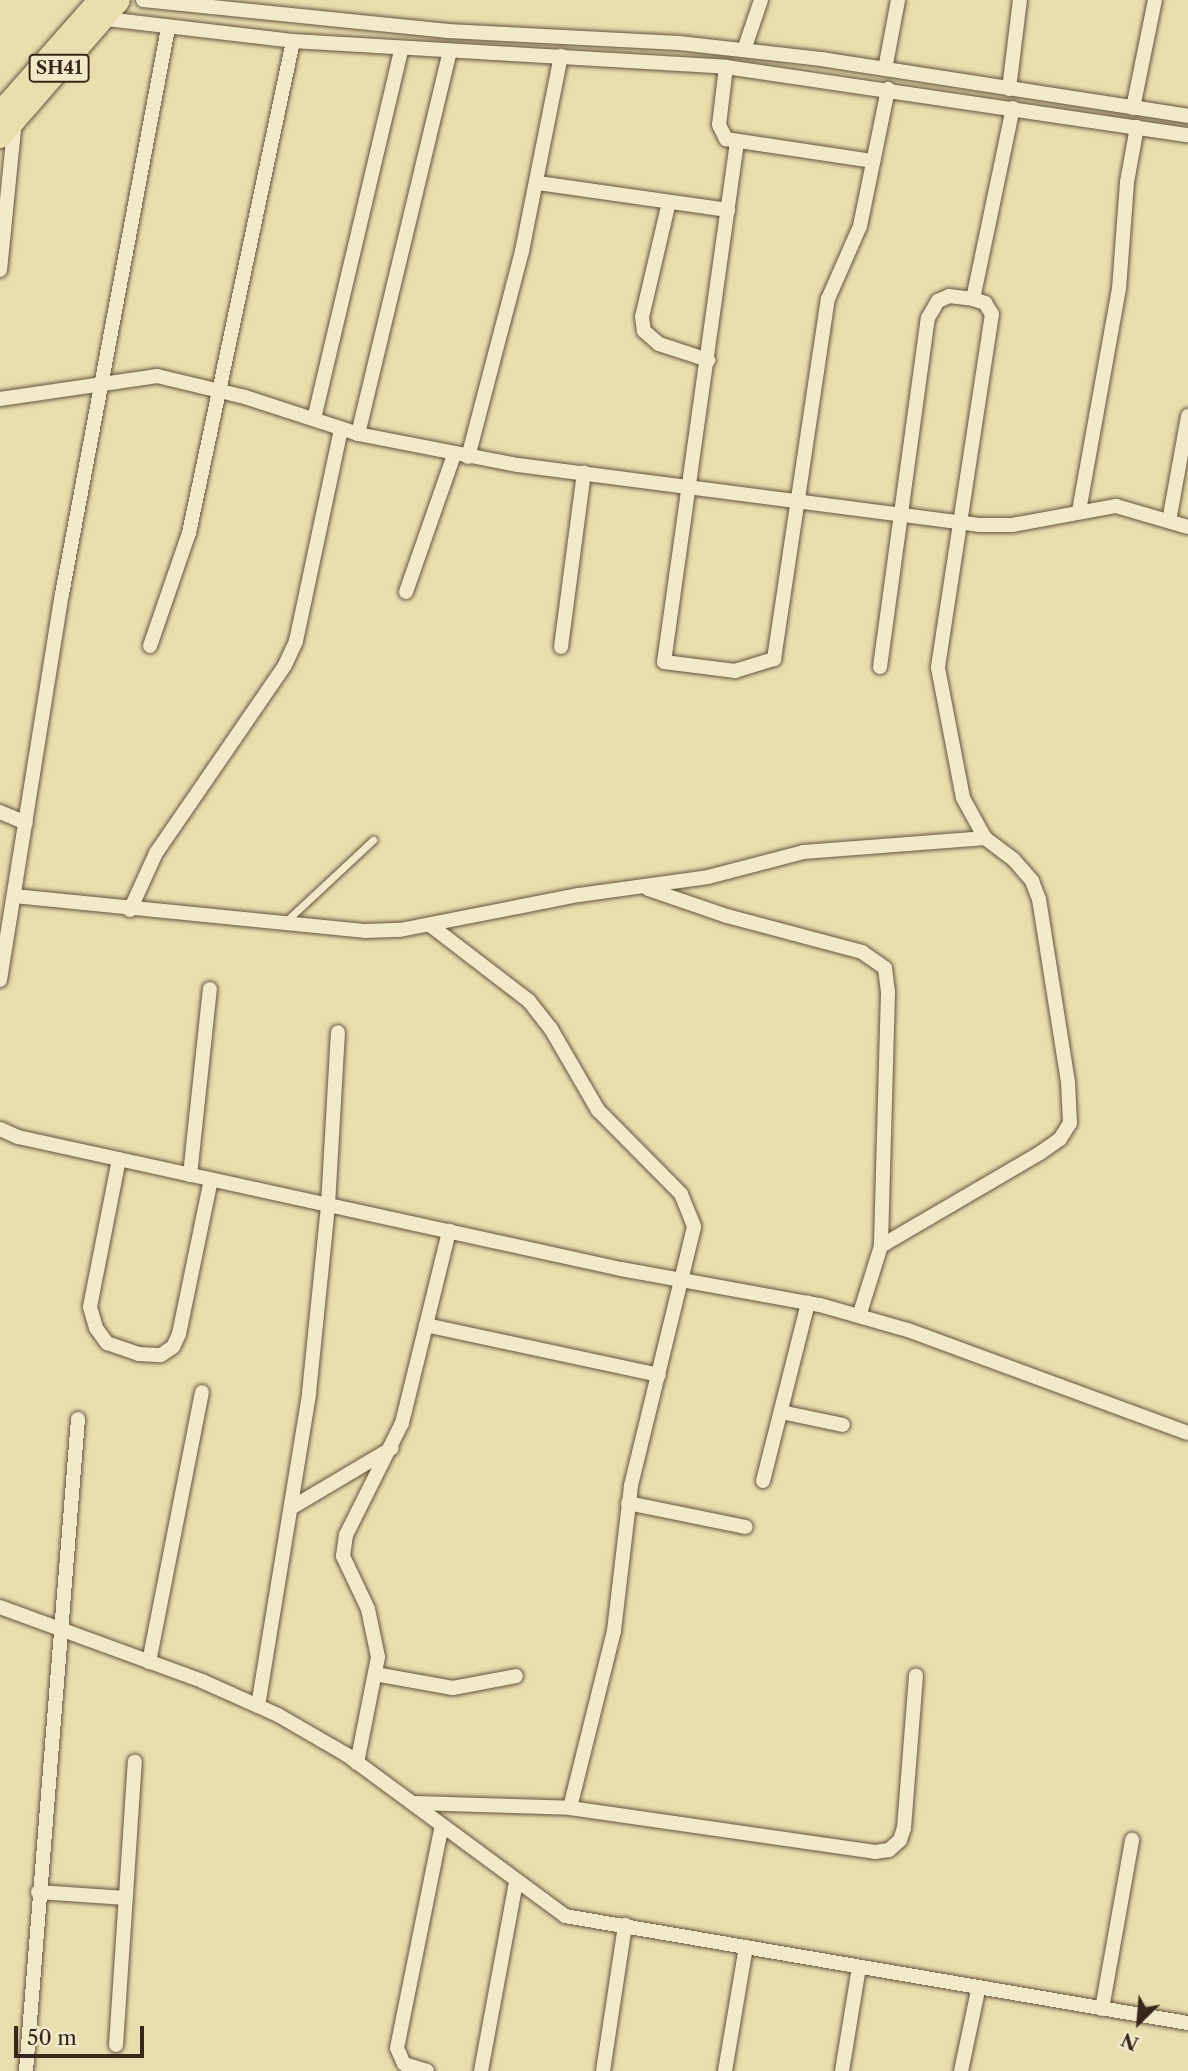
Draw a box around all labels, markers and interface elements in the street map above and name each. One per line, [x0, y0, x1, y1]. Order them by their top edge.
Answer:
road number: SH41 [28, 54, 90, 82]
north arrow [1104, 1987, 1174, 2057]
scale bar [18, 2011, 147, 2056]
text: 50 m [27, 2025, 77, 2050]
text: N [1118, 2028, 1142, 2055]

